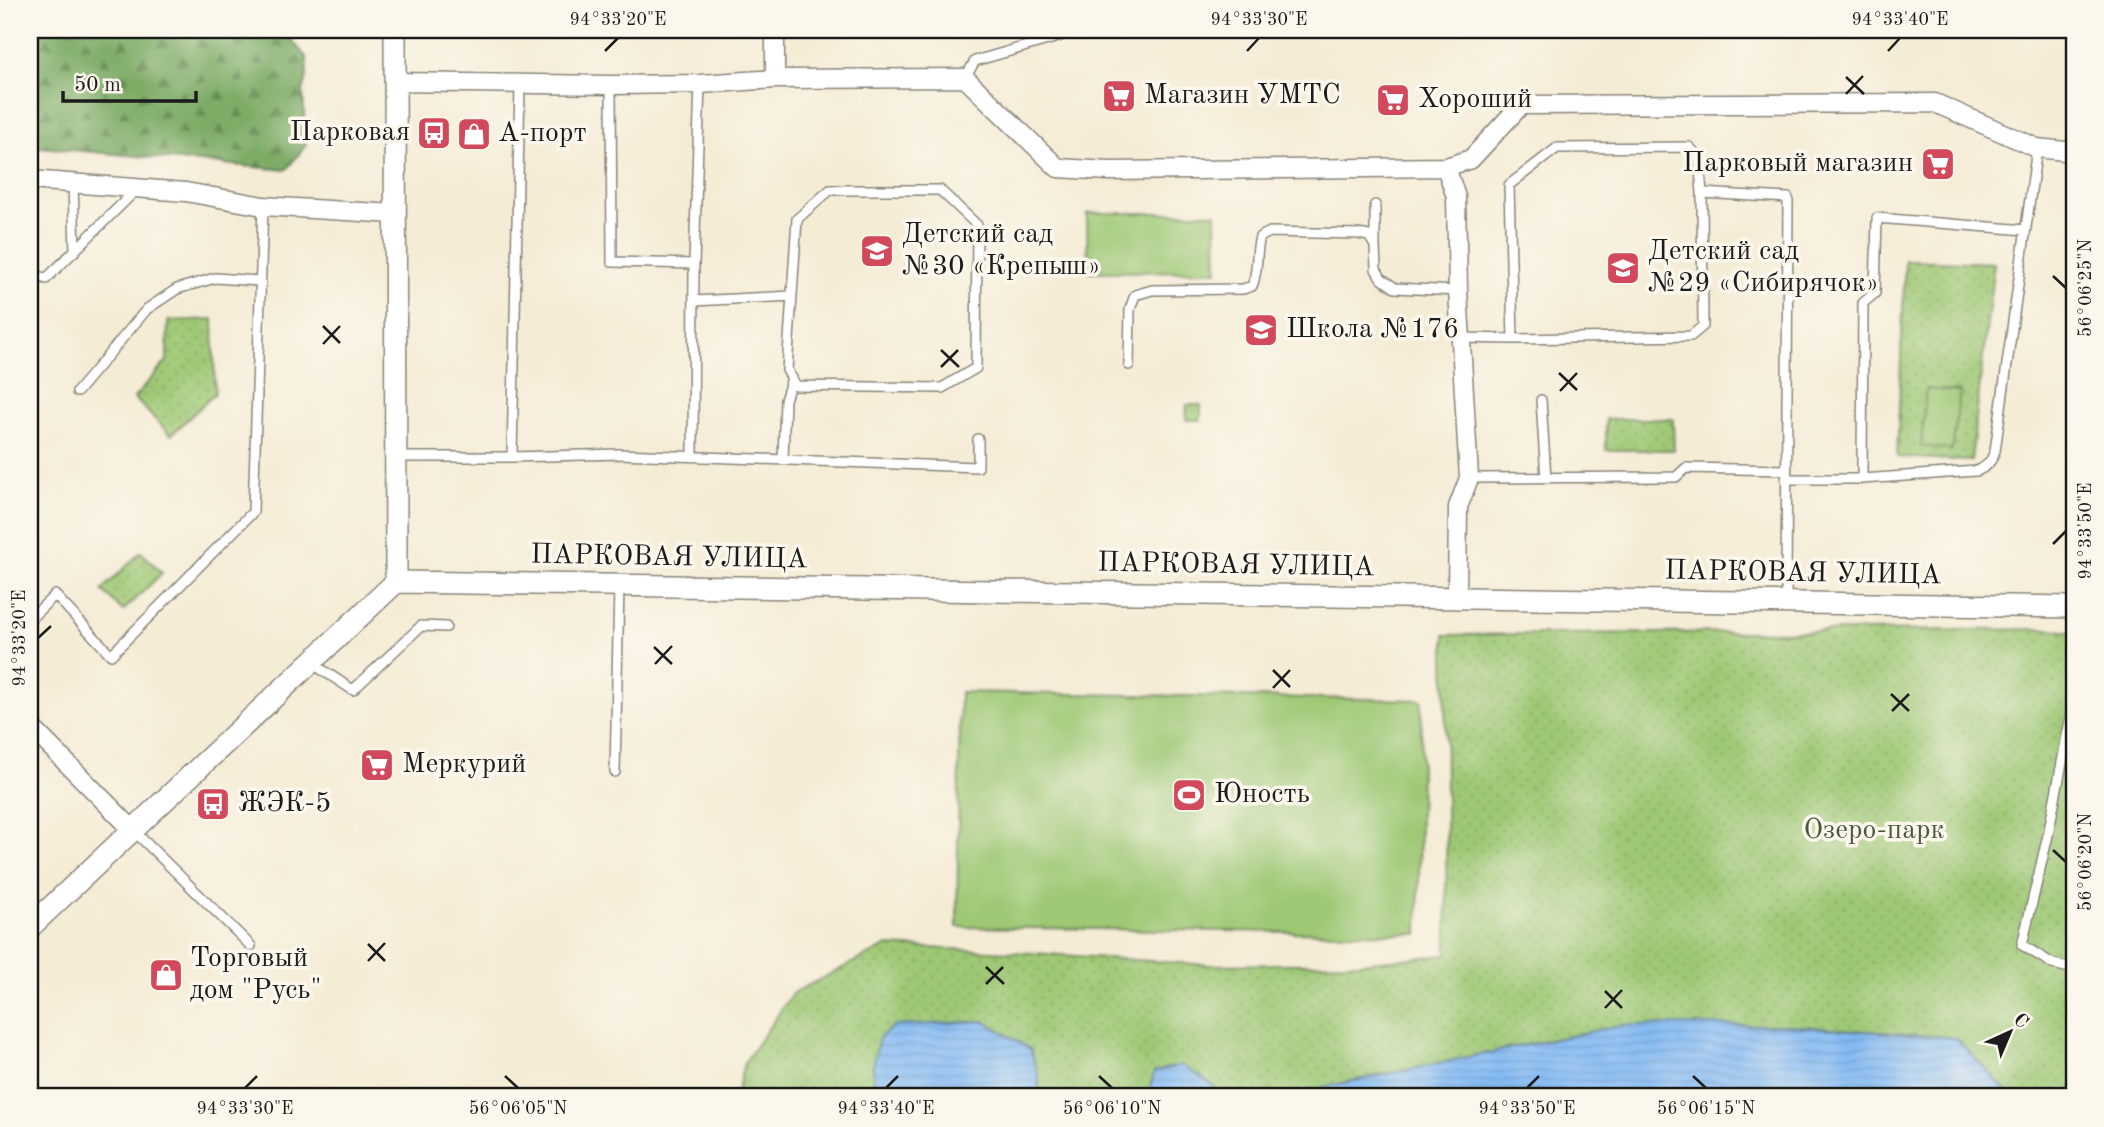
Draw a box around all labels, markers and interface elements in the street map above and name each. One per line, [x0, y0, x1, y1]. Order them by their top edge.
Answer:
text: 94°33'20"E [570, 11, 666, 29]
text: 94°33'30"E [1211, 11, 1307, 29]
text: 94°33'40"E [1852, 11, 1948, 29]
scale bar [63, 60, 196, 104]
text: 50 m [74, 75, 121, 96]
supermarket icon: Магазин УМТС [1100, 77, 1138, 115]
supermarket icon: Хороший [1374, 81, 1412, 119]
place label: Магазин УМТС [1144, 82, 1341, 110]
place label: Хороший [1418, 86, 1532, 114]
bus stop icon: Парковая [415, 114, 453, 152]
shop icon: А-порт [455, 115, 493, 153]
place label: Парковая [290, 119, 410, 147]
place label: А-порт [498, 120, 587, 148]
supermarket icon: Парковый магазин [1919, 145, 1957, 183]
place label: Парковый магазин [1682, 150, 1913, 178]
place label: Детский сад №30 «Крепыш» [902, 221, 1101, 281]
school or university icon: Детский сад №30 «Крепыш» [858, 232, 896, 270]
place label: Детский сад №29 «Сибирячок» [1648, 238, 1879, 298]
text: 56°06'25"N [2077, 239, 2095, 337]
school or university icon: Детский сад №29 «Сибирячок» [1604, 249, 1642, 287]
school or university icon: Школа №176 [1242, 311, 1280, 349]
place label: Школа №176 [1286, 316, 1459, 344]
text: 94°33'50"E [2077, 483, 2095, 579]
street label: ПАРКОВАЯ УЛИЦА [530, 542, 808, 574]
street label: ПАРКОВАЯ УЛИЦА [1097, 550, 1375, 582]
street label: ПАРКОВАЯ УЛИЦА [1664, 558, 1942, 590]
text: 94°33'20"E [11, 590, 29, 686]
supermarket icon: Меркурий [358, 746, 396, 784]
place label: Меркурий [402, 751, 526, 779]
sports icon: Юность [1170, 776, 1208, 814]
place label: Юность [1214, 781, 1310, 809]
bus stop icon: ЖЭК-5 [194, 785, 232, 823]
place label: ЖЭК-5 [238, 790, 331, 818]
text: 56°06'20"N [2077, 813, 2095, 911]
park label: Озеро-парк [1803, 817, 1945, 845]
place label: Торговый дом "Русь" [190, 945, 321, 1005]
shop icon: Торговый дом "Русь" [147, 956, 185, 994]
north arrow [1974, 998, 2044, 1068]
text: С [2009, 1010, 2031, 1033]
text: 94°33'30"E [197, 1100, 293, 1118]
text: 56°06'05"N [469, 1100, 567, 1118]
text: 94°33'40"E [838, 1100, 934, 1118]
text: 56°06'10"N [1063, 1100, 1161, 1118]
text: 94°33'50"E [1479, 1100, 1575, 1118]
text: 56°06'15"N [1657, 1100, 1755, 1118]

